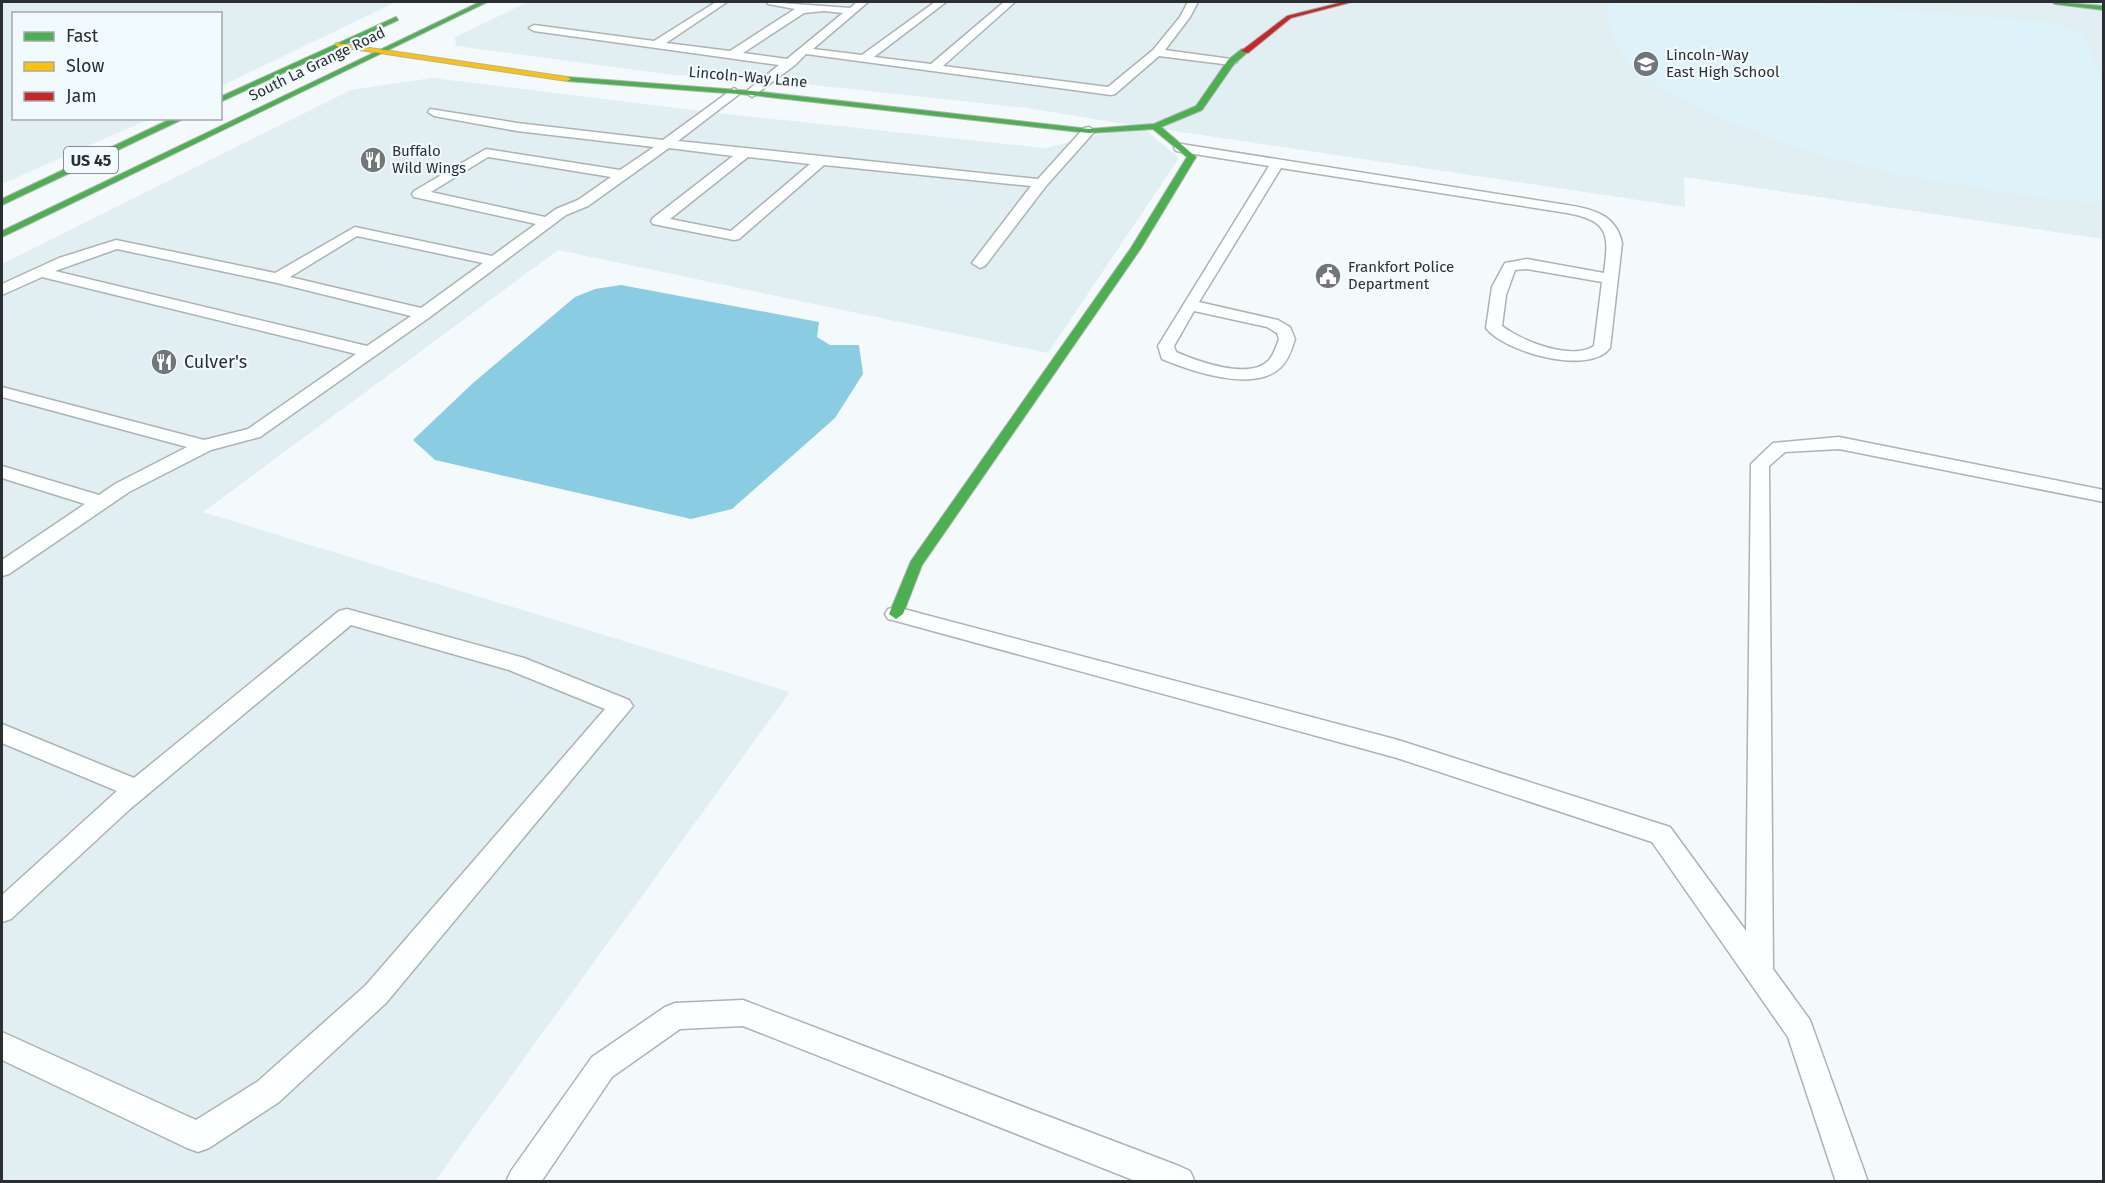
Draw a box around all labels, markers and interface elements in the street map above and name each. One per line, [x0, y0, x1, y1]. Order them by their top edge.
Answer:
legend [12, 12, 222, 120]
street label: South La Grange Road [246, 23, 388, 105]
text: Fast [66, 25, 99, 47]
place label: Lincoln-Way East High School [1666, 46, 1780, 81]
school or university icon: Lincoln-Way East High School [1631, 49, 1661, 79]
text: Slow [66, 55, 105, 77]
street label: Lincoln-Way Lane [688, 63, 808, 91]
text: Jam [66, 85, 97, 107]
place label: Buffalo Wild Wings [392, 142, 466, 177]
restaurant icon: Buffalo Wild Wings [358, 145, 388, 175]
road number: US 45 [64, 147, 118, 173]
place label: Frankfort Police Department [1348, 258, 1454, 293]
public building icon: Frankfort Police Department [1313, 261, 1343, 291]
restaurant icon: Culver's [149, 347, 179, 377]
place label: Culver's [184, 351, 247, 373]

